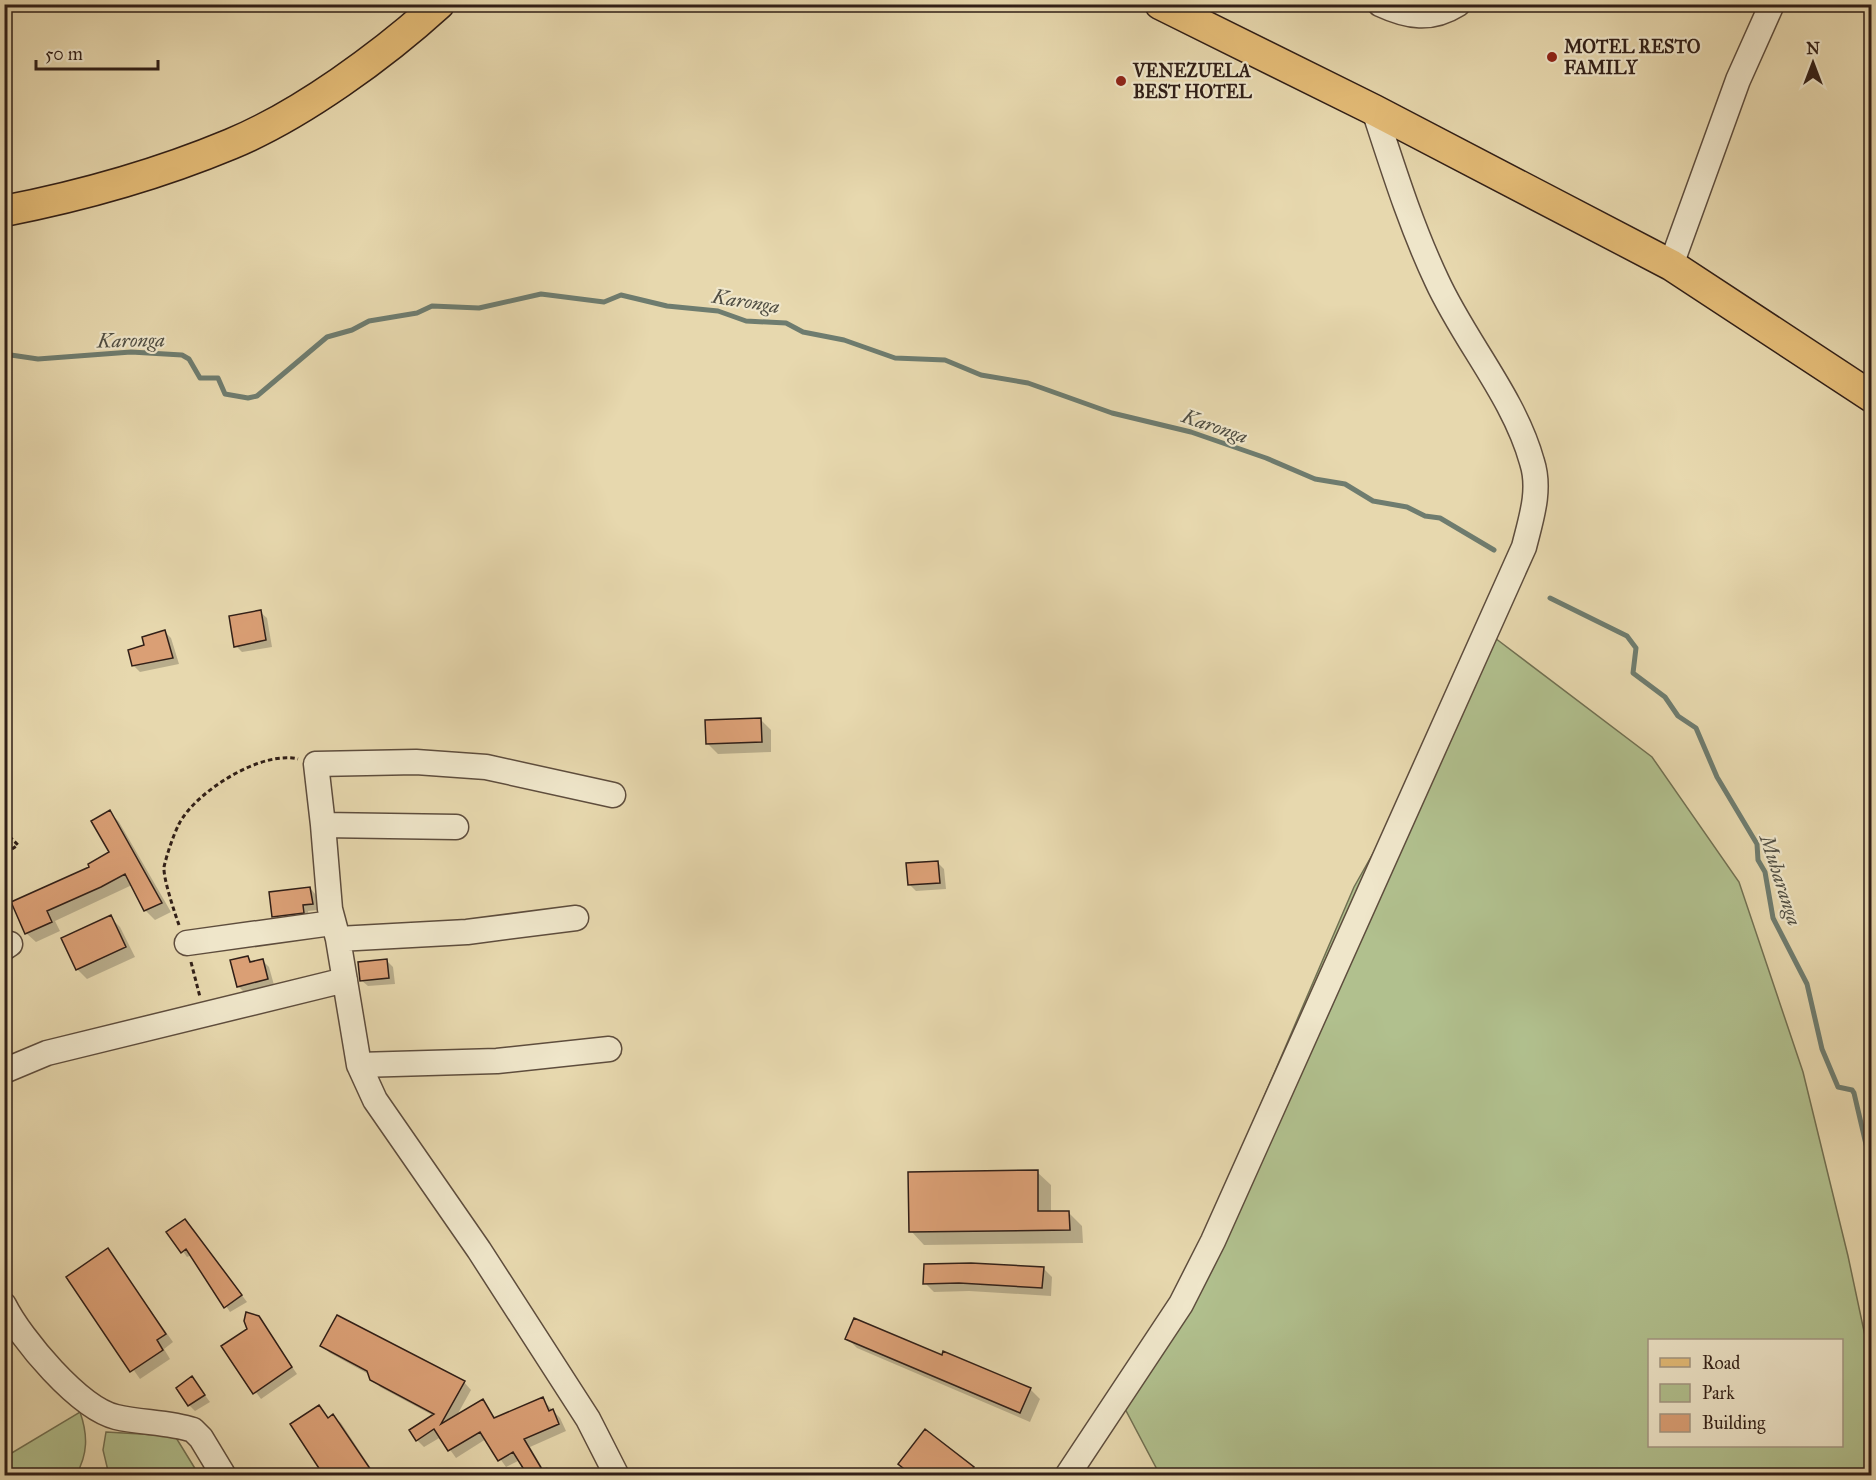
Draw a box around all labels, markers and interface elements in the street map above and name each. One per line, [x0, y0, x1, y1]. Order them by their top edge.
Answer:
scale bar [36, 33, 158, 71]
north arrow [1783, 33, 1843, 93]
place label: MOTEL RESTO FAMILY [1564, 36, 1701, 79]
text: N [1806, 39, 1820, 58]
text: 50 m [45, 43, 83, 65]
marker: MOTEL RESTO FAMILY [1545, 50, 1559, 64]
place label: VENEZUELA BEST HOTEL [1132, 60, 1253, 103]
marker: VENEZUELA BEST HOTEL [1114, 74, 1128, 88]
water label: Karonga [710, 284, 781, 318]
water label: Karonga [96, 327, 165, 353]
water label: Karonga [1178, 403, 1251, 448]
water label: Muharanga [1754, 830, 1807, 928]
legend [1648, 1339, 1843, 1447]
text: Road [1702, 1352, 1740, 1374]
text: Park [1702, 1382, 1735, 1404]
text: Building [1702, 1412, 1766, 1435]

